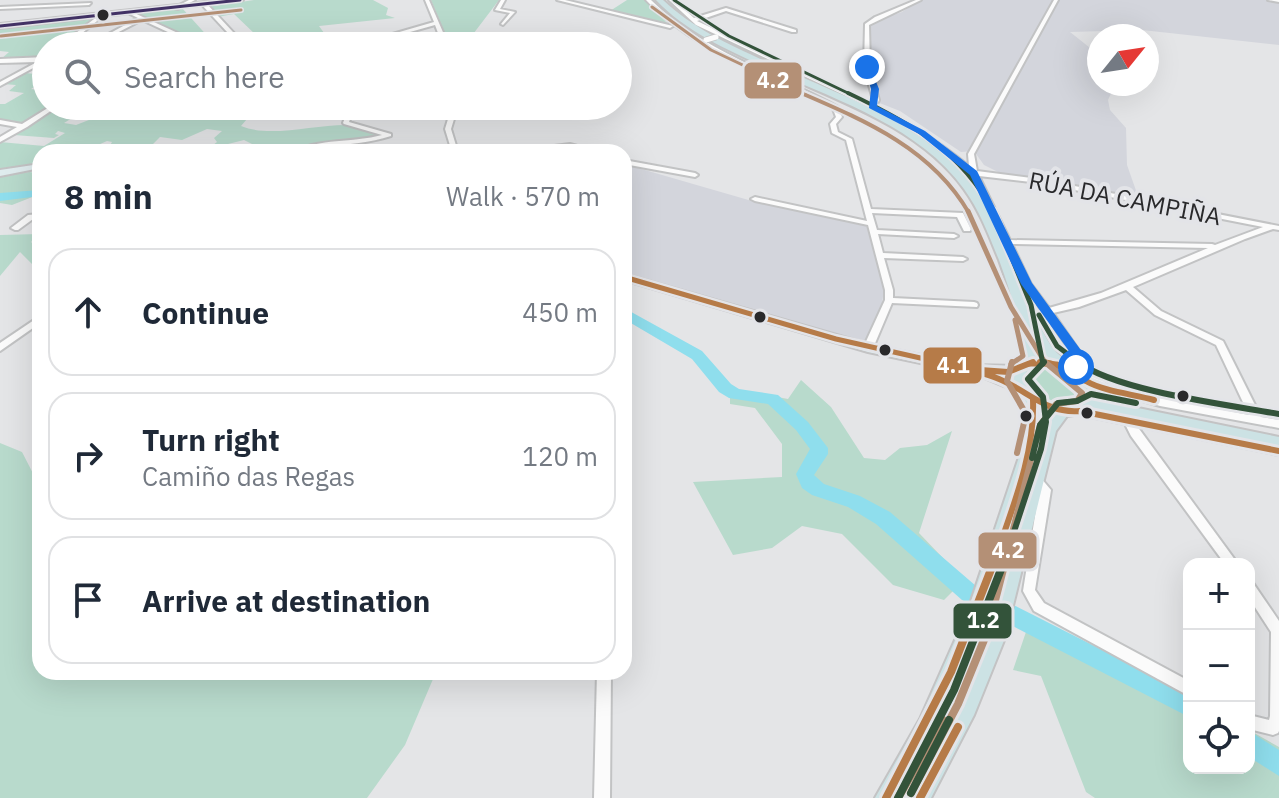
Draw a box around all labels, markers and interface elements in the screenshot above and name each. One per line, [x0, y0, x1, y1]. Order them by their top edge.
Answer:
unlabelled marker [95, 7, 111, 23]
north arrow [1087, 24, 1159, 96]
search box [32, 32, 632, 120]
route end [849, 49, 885, 85]
icon: search [60, 54, 104, 98]
text: Search here [124, 57, 285, 96]
line badge: 4.2 [743, 61, 803, 100]
text: 4.2 [756, 65, 790, 94]
street label: RÚA DA CAMPIÑA [1026, 164, 1224, 232]
text: 8 min [64, 174, 153, 218]
text: Walk · 570 m [446, 179, 600, 213]
icon: ahead [66, 290, 110, 334]
text: Continue [142, 293, 269, 332]
text: 450 m [522, 295, 598, 329]
unlabelled marker [752, 309, 768, 325]
unlabelled marker [877, 342, 893, 358]
line badge: 4.1 [922, 346, 983, 385]
route start [1058, 349, 1094, 385]
text: 4.1 [936, 350, 970, 379]
unlabelled marker [1175, 388, 1191, 404]
unlabelled marker [1079, 405, 1095, 421]
unlabelled marker [1018, 408, 1034, 424]
text: Turn right [142, 420, 280, 459]
icon: right [66, 434, 110, 478]
text: 120 m [522, 439, 598, 473]
text: Camiño das Regas [142, 459, 355, 493]
line badge: 4.2 [977, 531, 1038, 570]
text: 4.2 [991, 535, 1025, 564]
map controls [1183, 558, 1255, 774]
button: + [1183, 558, 1255, 630]
icon: arrive [66, 578, 110, 622]
text: Arrive at destination [142, 581, 430, 620]
line badge: 1.2 [952, 602, 1013, 640]
text: 1.2 [966, 605, 1000, 634]
button: − [1183, 630, 1255, 702]
button: locate [1183, 702, 1255, 774]

